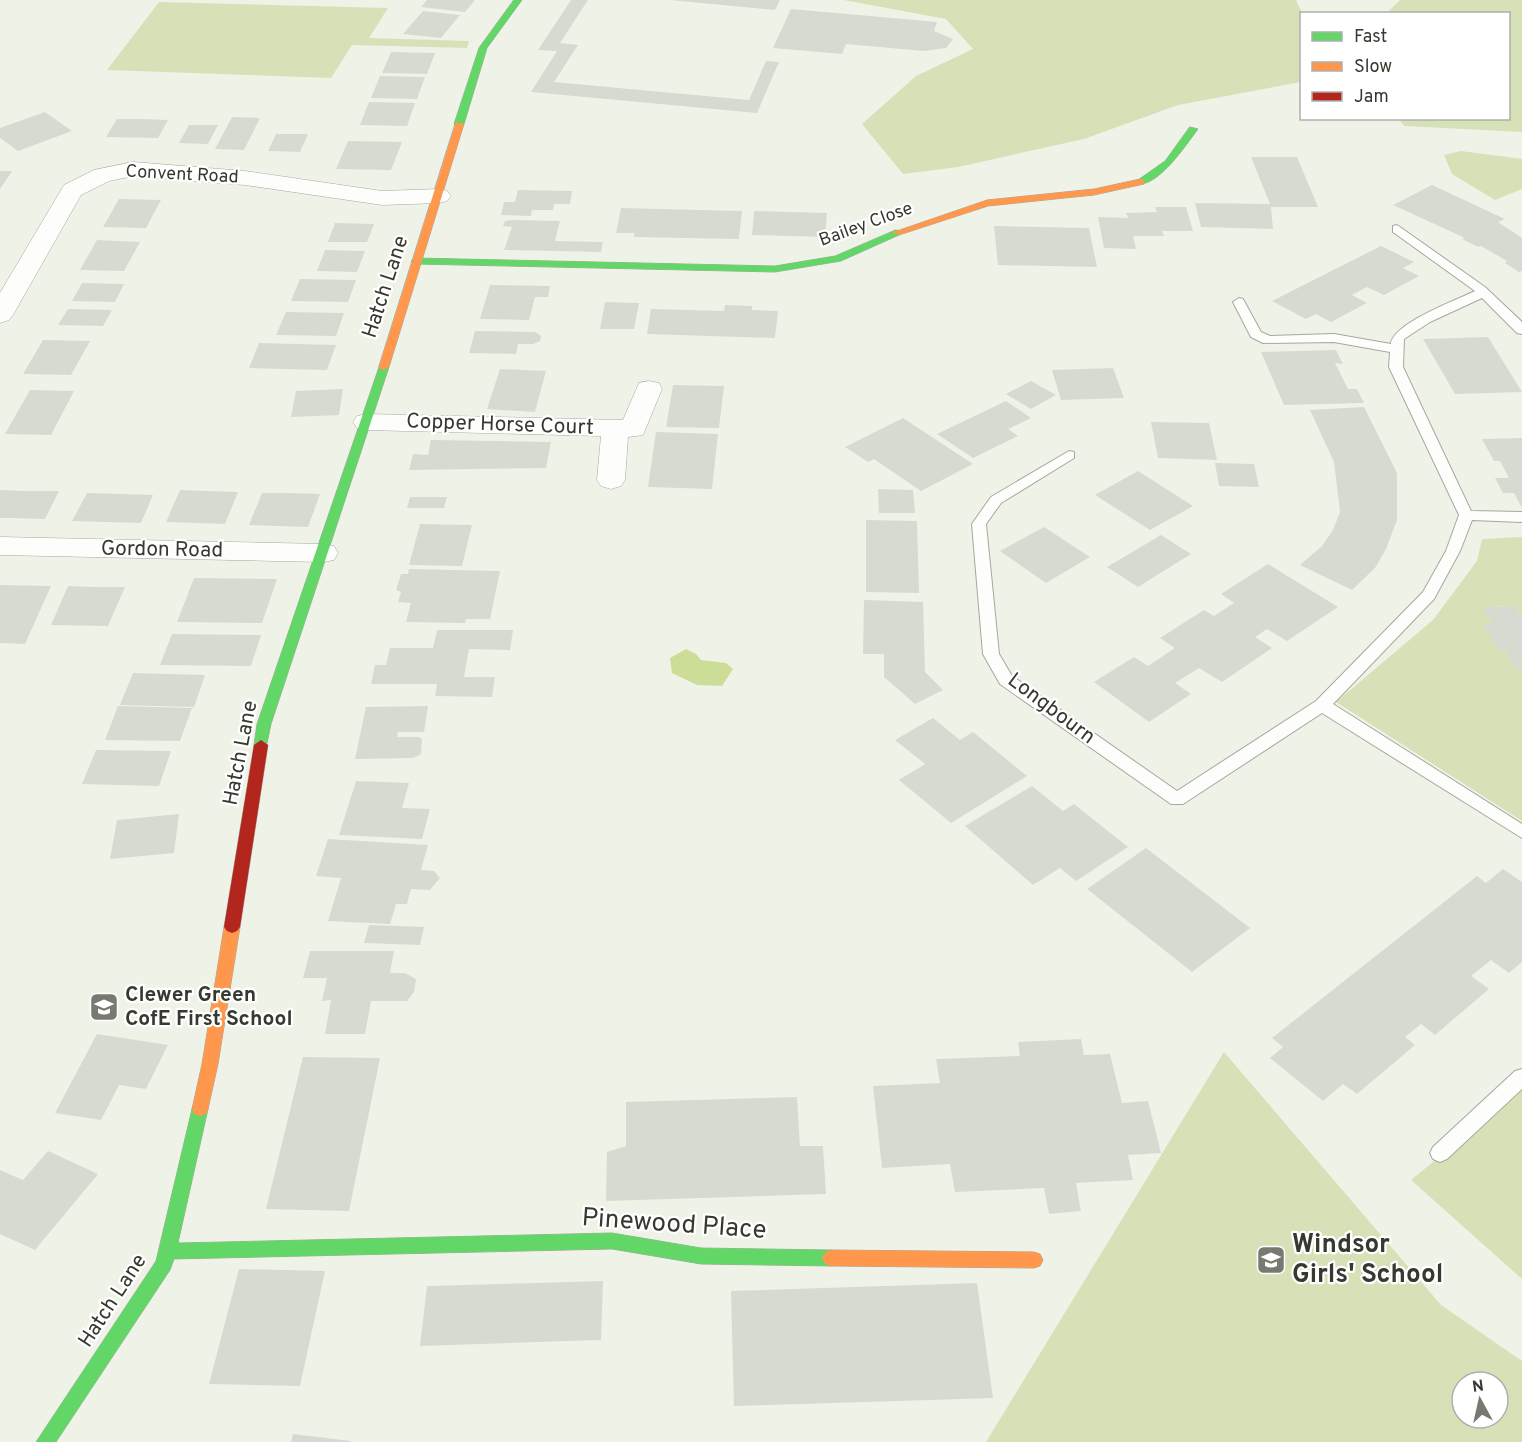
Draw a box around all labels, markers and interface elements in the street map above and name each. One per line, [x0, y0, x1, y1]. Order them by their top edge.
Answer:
legend [1300, 12, 1510, 120]
text: Fast [1354, 26, 1387, 49]
text: Slow [1354, 56, 1392, 79]
text: Jam [1354, 86, 1389, 109]
street label: Convent Road [125, 161, 239, 189]
street label: Bailey Close [816, 197, 916, 253]
street label: Hatch Lane [357, 232, 415, 342]
street label: Copper Horse Court [406, 408, 594, 442]
street label: Gordon Road [101, 535, 223, 565]
street label: Longbourn [1002, 667, 1100, 751]
street label: Hatch Lane [218, 698, 264, 808]
place label: Clewer Green CofE First School [125, 982, 293, 1033]
school or university icon: Clewer Green CofE First School [88, 991, 120, 1023]
street label: Pinewood Place [581, 1202, 767, 1248]
place label: Windsor Girls' School [1292, 1229, 1443, 1292]
school or university icon: Windsor Girls' School [1255, 1244, 1287, 1276]
street label: Hatch Lane [73, 1249, 153, 1353]
north arrow [1450, 1370, 1510, 1430]
text: N [1471, 1376, 1485, 1398]

